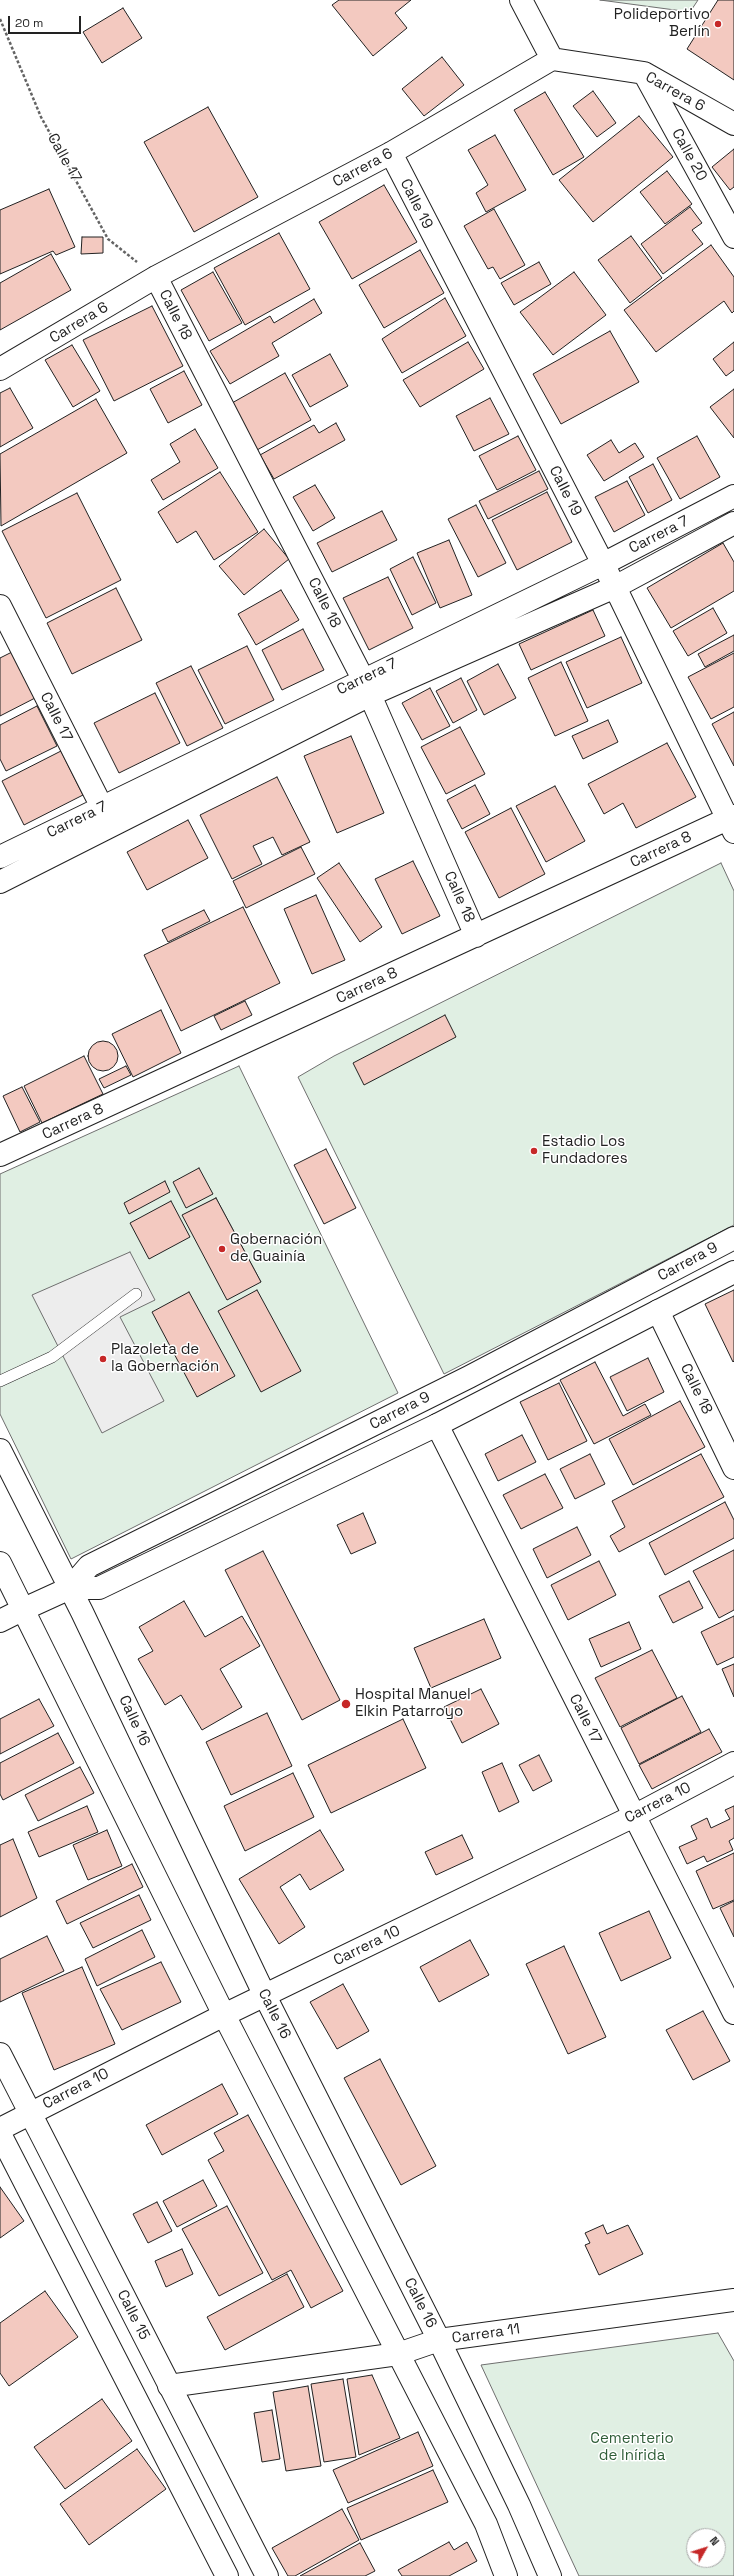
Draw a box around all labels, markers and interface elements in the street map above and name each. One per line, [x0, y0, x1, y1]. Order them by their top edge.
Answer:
place label: Polideportivo Berlín [614, 6, 710, 41]
scale bar [10, 8, 83, 34]
text: 20 m [15, 15, 43, 31]
marker: Polideportivo Berlín [713, 19, 723, 29]
street label: Carrera 6 [642, 68, 708, 116]
street label: Calle 20 [667, 126, 711, 184]
street label: Calle 17 [43, 130, 85, 186]
street label: Carrera 6 [330, 145, 396, 191]
street label: Calle 19 [396, 176, 436, 232]
street label: Calle 18 [155, 287, 195, 343]
street label: Carrera 6 [46, 298, 112, 348]
street label: Calle 19 [545, 463, 585, 519]
street label: Carrera 7 [626, 512, 692, 558]
street label: Calle 18 [304, 575, 344, 631]
street label: Carrera 7 [334, 655, 400, 699]
street label: Calle 17 [36, 689, 76, 745]
street label: Carrera 7 [44, 798, 110, 842]
street label: Carrera 8 [628, 828, 694, 872]
street label: Calle 18 [440, 869, 478, 925]
street label: Carrera 8 [334, 964, 400, 1008]
street label: Carrera 8 [40, 1100, 106, 1144]
place label: Estadio Los Fundadores [542, 1133, 628, 1168]
marker: Estadio Los Fundadores [529, 1146, 539, 1156]
place label: Gobernación de Guainía [230, 1231, 322, 1266]
street label: Carrera 9 [655, 1239, 721, 1285]
marker: Gobernación de Guainía [217, 1244, 227, 1254]
place label: Plazoleta de la Gobernación [111, 1341, 219, 1376]
marker: Plazoleta de la Gobernación [98, 1354, 108, 1364]
street label: Calle 18 [676, 1361, 716, 1417]
street label: Carrera 9 [367, 1388, 433, 1434]
place label: Hospital Manuel Elkin Patarroyo [355, 1686, 471, 1721]
street label: Calle 17 [565, 1691, 605, 1747]
street label: Calle 16 [114, 1693, 154, 1749]
marker: Hospital Manuel Elkin Patarroyo [340, 1698, 352, 1710]
street label: Carrera 10 [622, 1779, 694, 1827]
street label: Carrera 10 [331, 1922, 403, 1970]
street label: Calle 16 [254, 1986, 294, 2042]
street label: Carrera 10 [40, 2065, 112, 2113]
street label: Calle 16 [400, 2275, 440, 2331]
street label: Calle 15 [113, 2287, 153, 2343]
street label: Carrera 11 [451, 2320, 521, 2348]
park label: Cementerio de Inírida [590, 2430, 674, 2465]
north arrow [686, 2528, 726, 2568]
text: N [707, 2534, 722, 2548]

